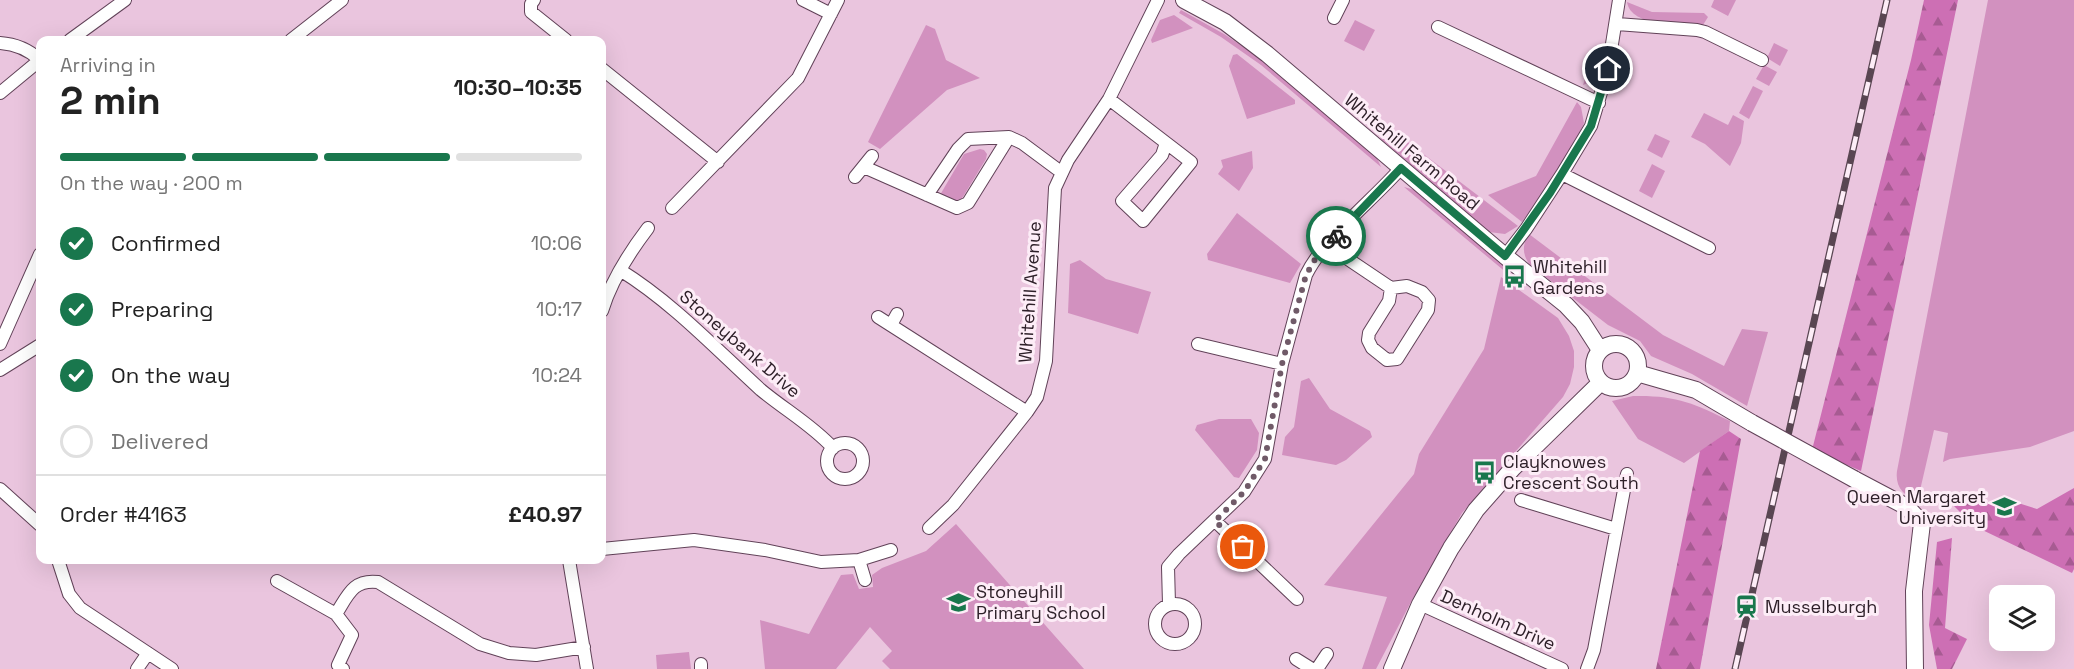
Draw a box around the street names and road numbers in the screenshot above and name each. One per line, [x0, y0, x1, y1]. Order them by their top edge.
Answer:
street label: Whitehill Farm Road [1340, 88, 1485, 215]
street label: Whitehill Avenue [1013, 220, 1046, 364]
street label: Stoneybank Drive [675, 285, 806, 403]
street label: Denholm Drive [1437, 584, 1559, 655]

